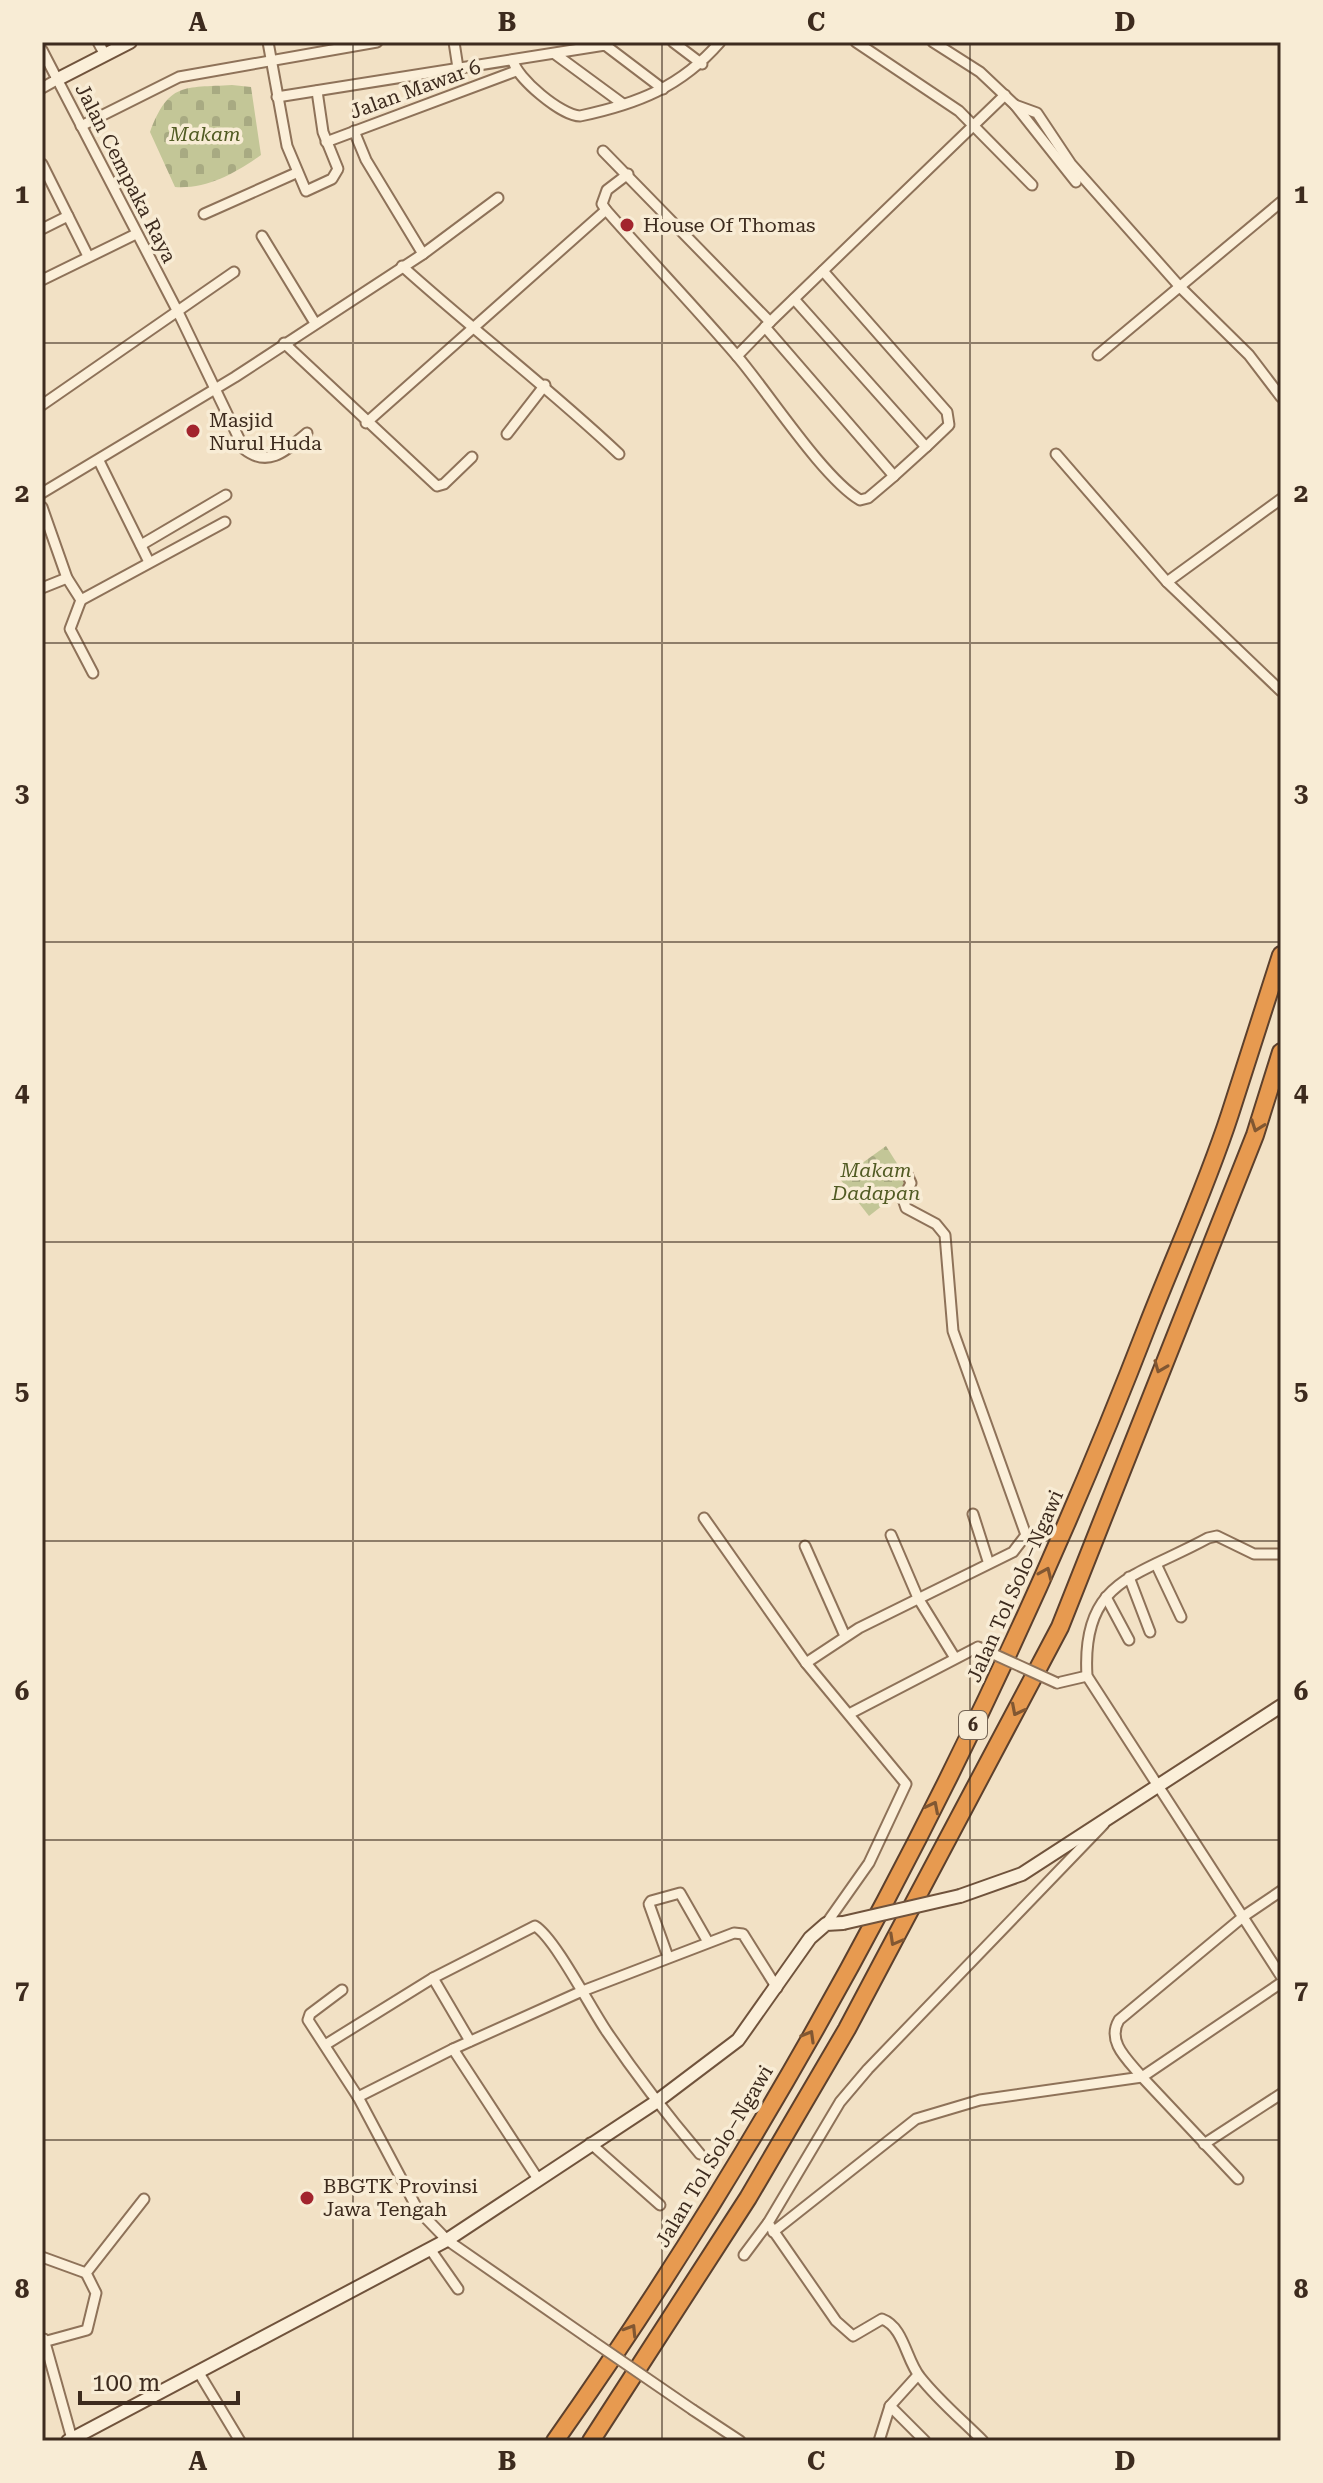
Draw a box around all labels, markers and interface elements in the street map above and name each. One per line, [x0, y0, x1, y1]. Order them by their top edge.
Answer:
text: A [189, 7, 208, 37]
text: B [498, 7, 516, 37]
text: C [807, 7, 825, 37]
text: D [1115, 7, 1135, 37]
street label: Jalan Mawar 6 [346, 54, 484, 124]
street label: Jalan Cempaka Raya [70, 79, 182, 267]
park label: Makam [168, 122, 241, 146]
text: 1 [15, 179, 29, 209]
text: 1 [1294, 179, 1308, 209]
place label: House Of Thomas [643, 213, 815, 237]
marker: House Of Thomas [618, 216, 636, 234]
place label: Masjid Nurul Huda [209, 408, 322, 455]
marker: Masjid Nurul Huda [184, 422, 202, 440]
text: 2 [15, 478, 29, 508]
text: 2 [1294, 478, 1308, 508]
text: 3 [15, 778, 29, 808]
text: 3 [1294, 778, 1308, 808]
text: 4 [15, 1077, 30, 1107]
text: 4 [1294, 1077, 1309, 1107]
one-way arrow [1251, 1118, 1267, 1132]
park label: Makam Dadapan [831, 1158, 920, 1205]
one-way arrow [1153, 1359, 1170, 1373]
text: 5 [15, 1376, 29, 1406]
text: 5 [1294, 1376, 1308, 1406]
street label: Jalan Tol Solo–Ngawi [962, 1486, 1068, 1686]
one-way arrow [1036, 1567, 1052, 1581]
text: 6 [15, 1676, 29, 1706]
text: 6 [1294, 1676, 1308, 1706]
one-way arrow [1011, 1702, 1026, 1716]
road number: 6 [959, 1711, 987, 1739]
one-way arrow [923, 1801, 938, 1816]
one-way arrow [890, 1932, 905, 1946]
text: 7 [15, 1975, 29, 2005]
text: 7 [1294, 1975, 1308, 2005]
one-way arrow [799, 2030, 815, 2045]
street label: Jalan Tol Solo–Ngawi [650, 2061, 778, 2251]
place label: BBGTK Provinsi Jawa Tengah [323, 2174, 478, 2221]
marker: BBGTK Provinsi Jawa Tengah [298, 2189, 316, 2207]
text: 8 [15, 2274, 30, 2304]
text: 8 [1294, 2274, 1309, 2304]
one-way arrow [621, 2324, 636, 2339]
scale bar [80, 2355, 238, 2405]
text: 100 m [92, 2369, 160, 2397]
text: A [189, 2446, 208, 2476]
text: B [498, 2446, 516, 2476]
text: C [807, 2446, 825, 2476]
text: D [1115, 2446, 1135, 2476]

